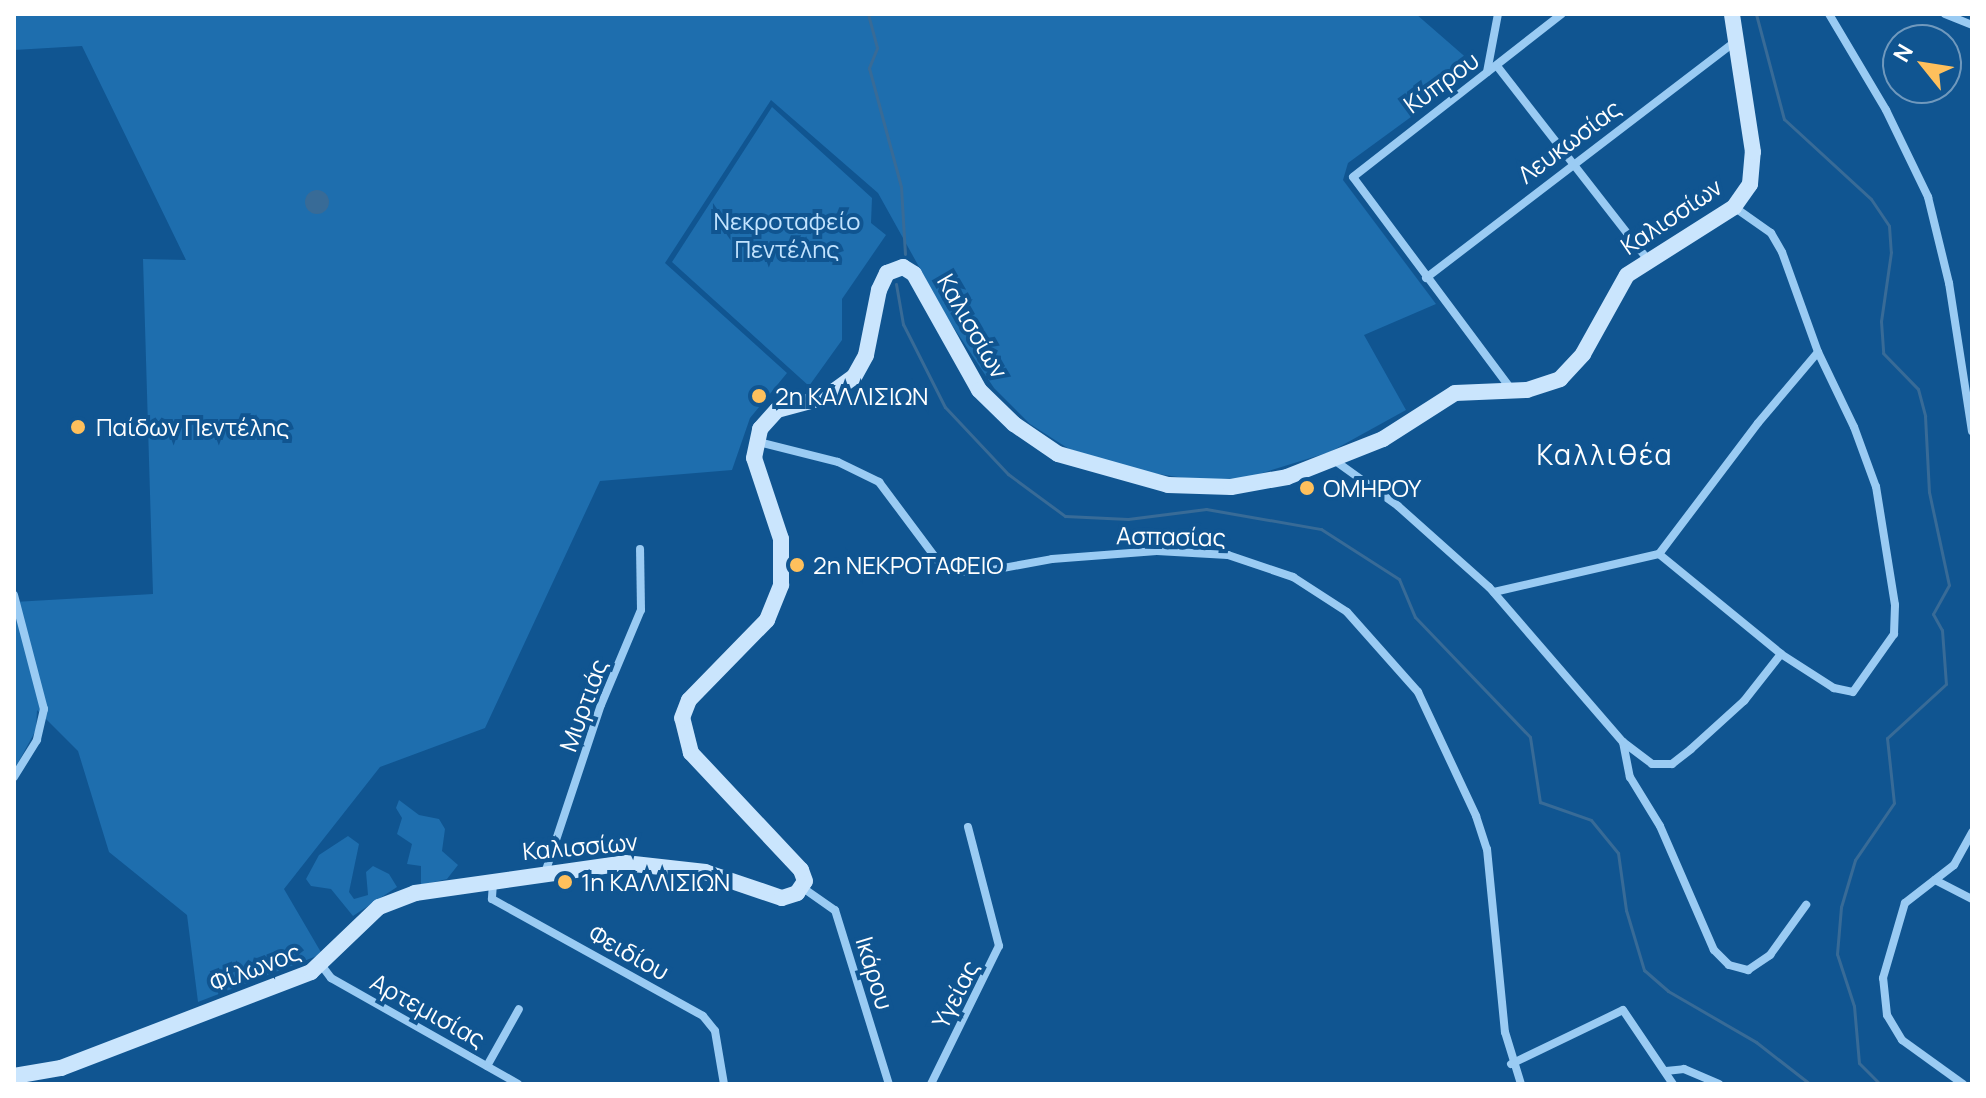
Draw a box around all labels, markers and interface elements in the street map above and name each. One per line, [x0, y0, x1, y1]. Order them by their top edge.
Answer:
north arrow [1882, 24, 1962, 104]
text: N [1886, 39, 1920, 67]
street label: Κύπρου [1398, 45, 1484, 119]
street label: Λευκωσίας [1512, 93, 1626, 189]
street label: Καλισσίων [1615, 172, 1727, 260]
park label: Νεκροταφείο Πεντέλης [713, 207, 861, 263]
street label: Καλισσίων [932, 269, 1014, 383]
place label: 2η ΚΑΛΛΙΣΙΩΝ [775, 382, 929, 410]
marker: 2η ΚΑΛΛΙΣΙΩΝ [750, 387, 768, 405]
place label: Παίδων Πεντέλης [96, 413, 290, 441]
marker: Παίδων Πεντέλης [67, 416, 89, 438]
district label: Καλλιθέα [1536, 437, 1674, 471]
place label: ΟΜΗΡΟΥ [1323, 474, 1421, 502]
marker: ΟΜΗΡΟΥ [1298, 479, 1316, 497]
street label: Ασπασίας [1116, 521, 1226, 551]
place label: 2η ΝΕΚΡΟΤΑΦΕΙΟ [813, 551, 1004, 579]
marker: 2η ΝΕΚΡΟΤΑΦΕΙΟ [788, 556, 806, 574]
street label: Μυρτιάς [553, 655, 613, 755]
street label: Καλισσίων [521, 827, 639, 865]
place label: 1η ΚΑΛΛΙΣΙΩΝ [581, 868, 730, 896]
marker: 1η ΚΑΛΛΙΣΙΩΝ [556, 873, 574, 891]
street label: Φειδίου [584, 918, 674, 986]
street label: Ικάρου [850, 933, 900, 1013]
street label: Φίλωνος [206, 937, 304, 997]
street label: Υγείας [926, 955, 984, 1033]
street label: Αρτεμισίας [366, 967, 490, 1053]

